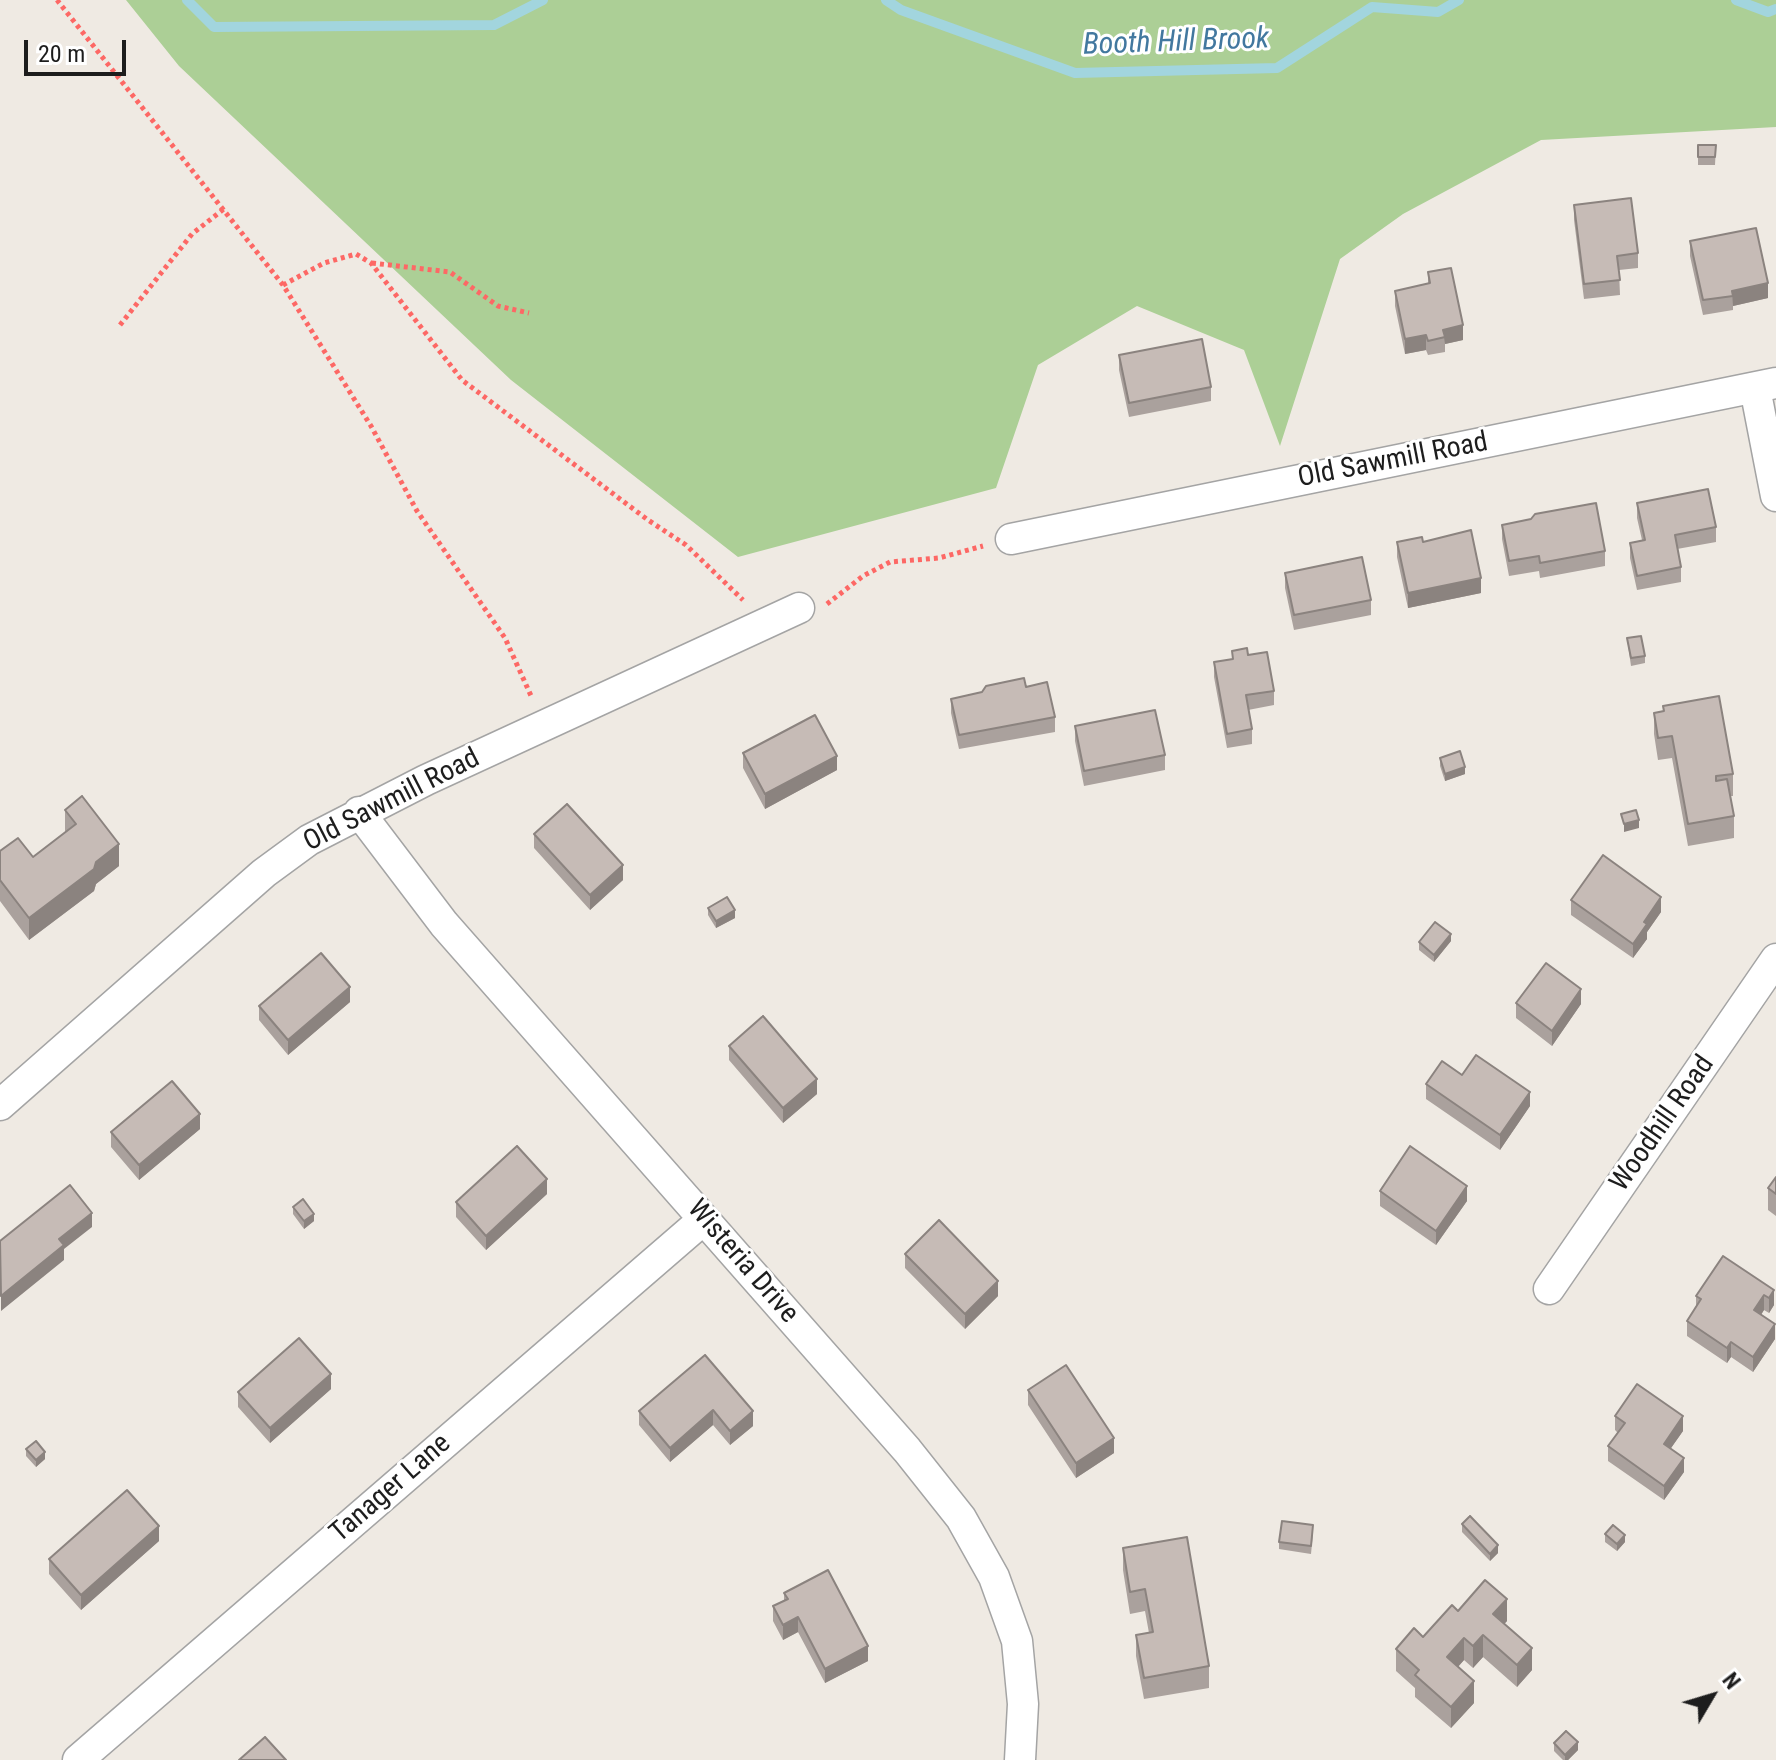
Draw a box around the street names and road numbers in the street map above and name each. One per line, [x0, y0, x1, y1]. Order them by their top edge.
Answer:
street label: Old Sawmill Road [1295, 426, 1491, 496]
street label: Old Sawmill Road [299, 742, 485, 860]
street label: Woodhill Road [1604, 1050, 1722, 1198]
street label: Wisteria Drive [679, 1193, 805, 1331]
street label: Tanager Lane [324, 1428, 458, 1550]

